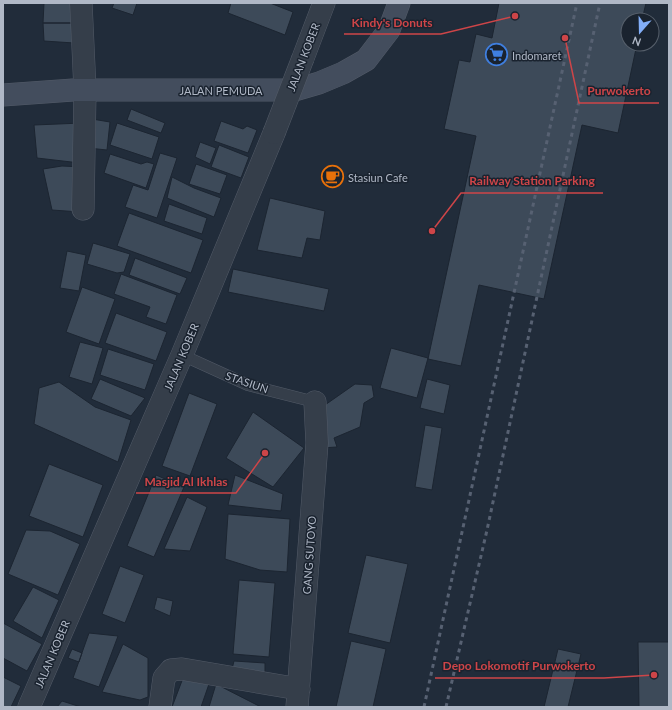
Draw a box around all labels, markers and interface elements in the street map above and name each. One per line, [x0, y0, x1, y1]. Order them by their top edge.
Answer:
callout: Kindy's Donuts [344, 10, 441, 34]
north arrow [620, 12, 660, 52]
text: Kindy's Donuts [352, 15, 432, 30]
street label: JALAN KOBER [284, 21, 322, 93]
text: N [630, 34, 643, 49]
supermarket icon: Indomaret [484, 42, 510, 68]
place label: Indomaret [512, 49, 562, 62]
callout: Purwokerto [579, 79, 659, 103]
text: Purwokerto [587, 83, 651, 98]
street label: JALAN PEMUDA [179, 84, 263, 97]
cafe icon: Stasiun Cafe [319, 164, 345, 190]
callout: Railway Station Parking [461, 169, 603, 193]
place label: Stasiun Cafe [348, 171, 408, 184]
text: Railway Station Parking [469, 173, 595, 188]
street label: JALAN KOBER [161, 321, 201, 393]
street label: STASIUN [224, 369, 270, 395]
callout: Masjid Al Ikhlas [136, 469, 236, 493]
text: Masjid Al Ikhlas [144, 474, 228, 489]
street label: GANG SUTOYO [300, 515, 318, 595]
street label: JALAN KOBER [32, 618, 72, 690]
callout: Depo Lokomotif Purwokerto [435, 654, 604, 678]
text: Depo Lokomotif Purwokerto [443, 658, 595, 673]

